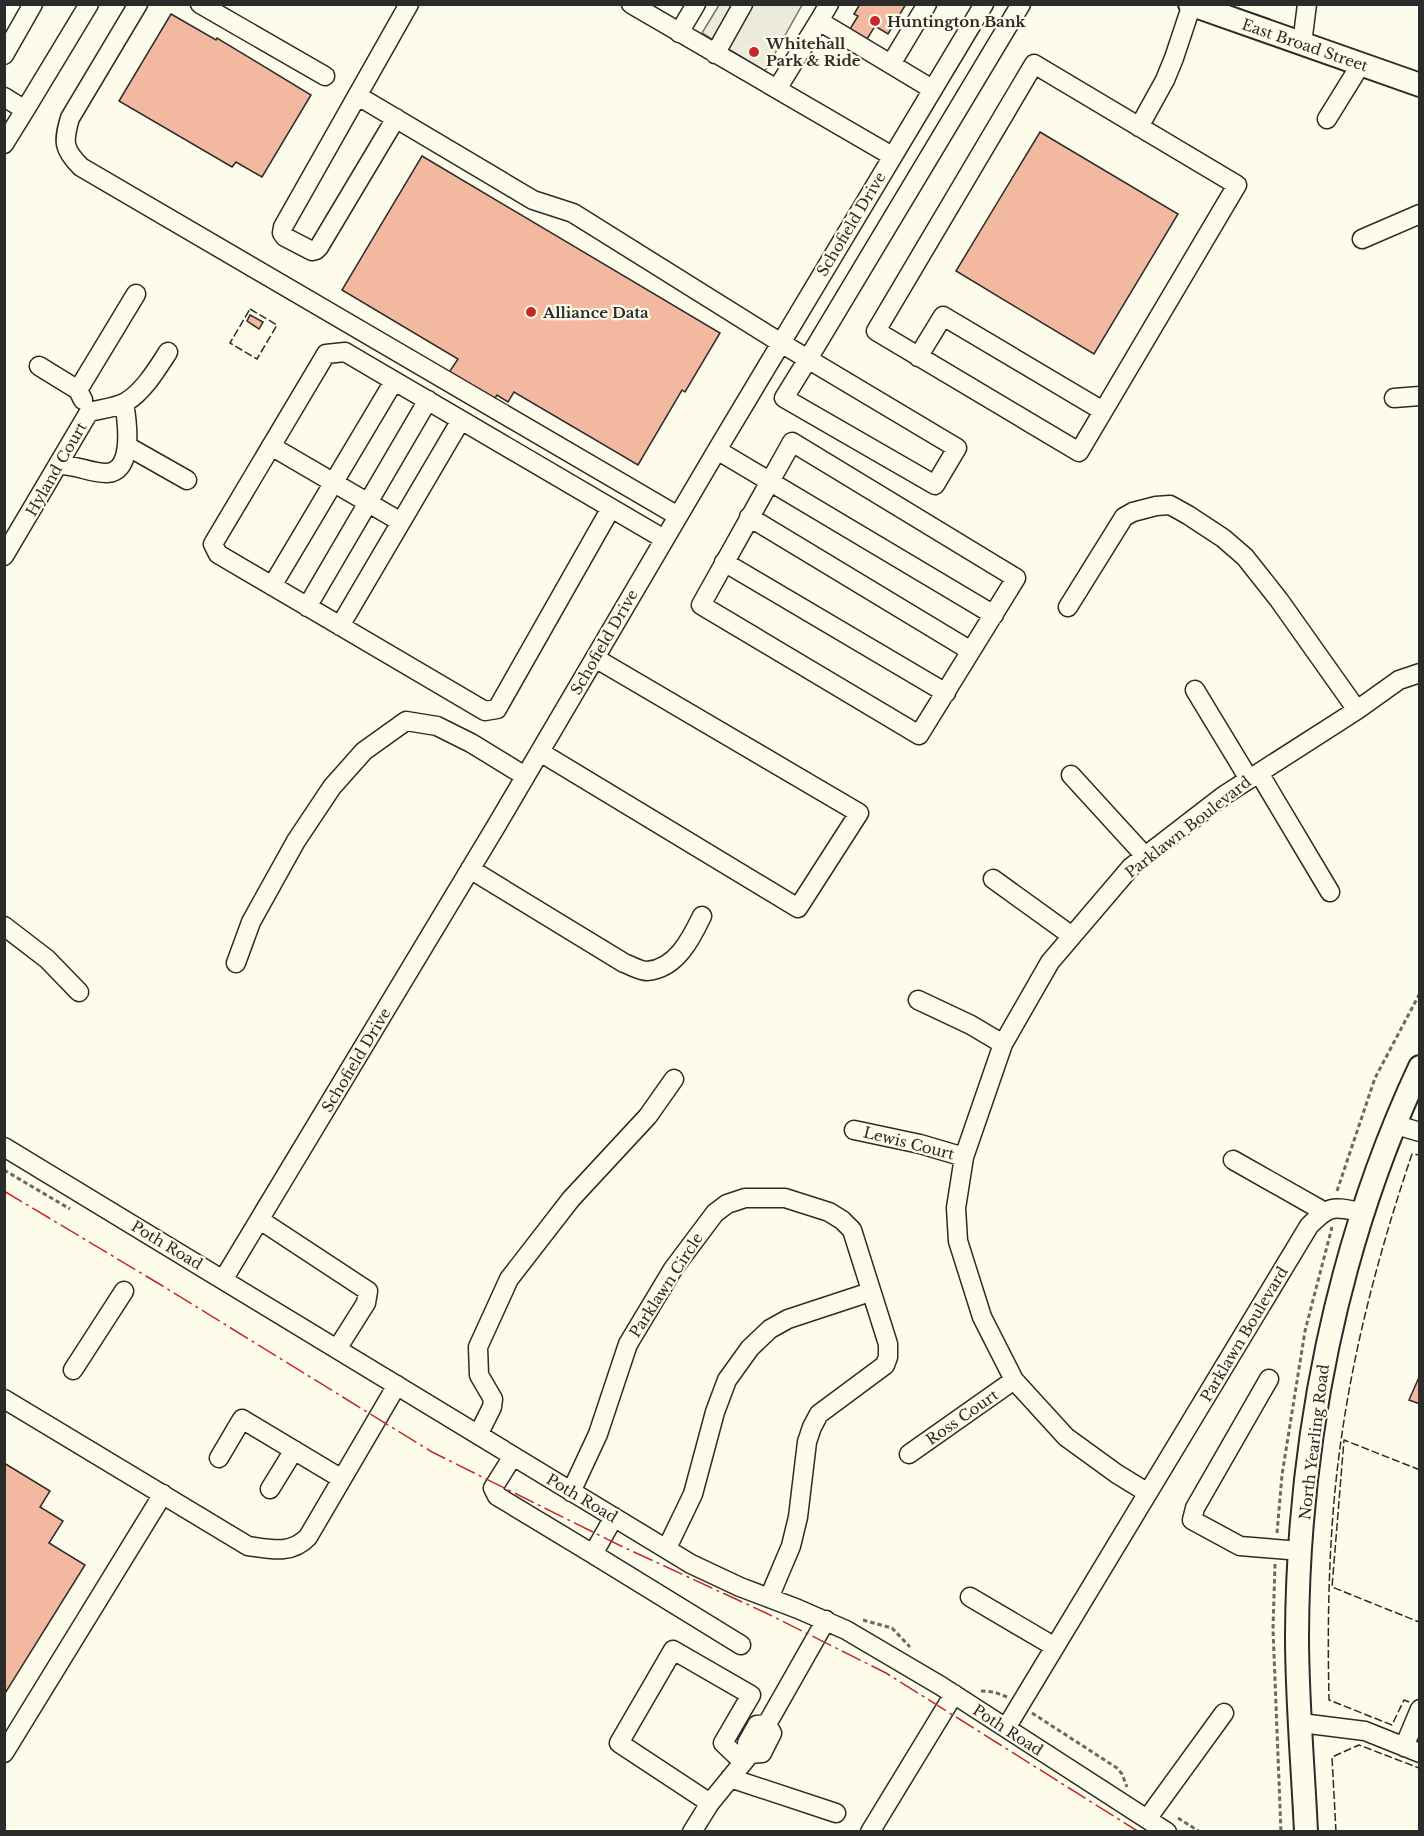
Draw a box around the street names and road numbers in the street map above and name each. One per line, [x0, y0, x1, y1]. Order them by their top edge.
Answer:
street label: East Broad Street [1239, 15, 1371, 76]
street label: Schofield Drive [812, 168, 890, 280]
street label: Hyland Court [21, 418, 91, 519]
street label: Schofield Drive [566, 586, 642, 698]
street label: Parklawn Boulevard [1121, 772, 1255, 882]
street label: Schofield Drive [317, 1004, 395, 1116]
street label: Lewis Court [862, 1123, 957, 1164]
street label: Poth Road [128, 1216, 206, 1274]
street label: Parklawn Circle [625, 1229, 707, 1341]
street label: Parklawn Boulevard [1196, 1263, 1292, 1405]
street label: North Yearling Road [1295, 1363, 1333, 1521]
street label: Ross Court [922, 1385, 1002, 1449]
street label: Poth Road [543, 1469, 621, 1527]
street label: Poth Road [969, 1700, 1047, 1760]

